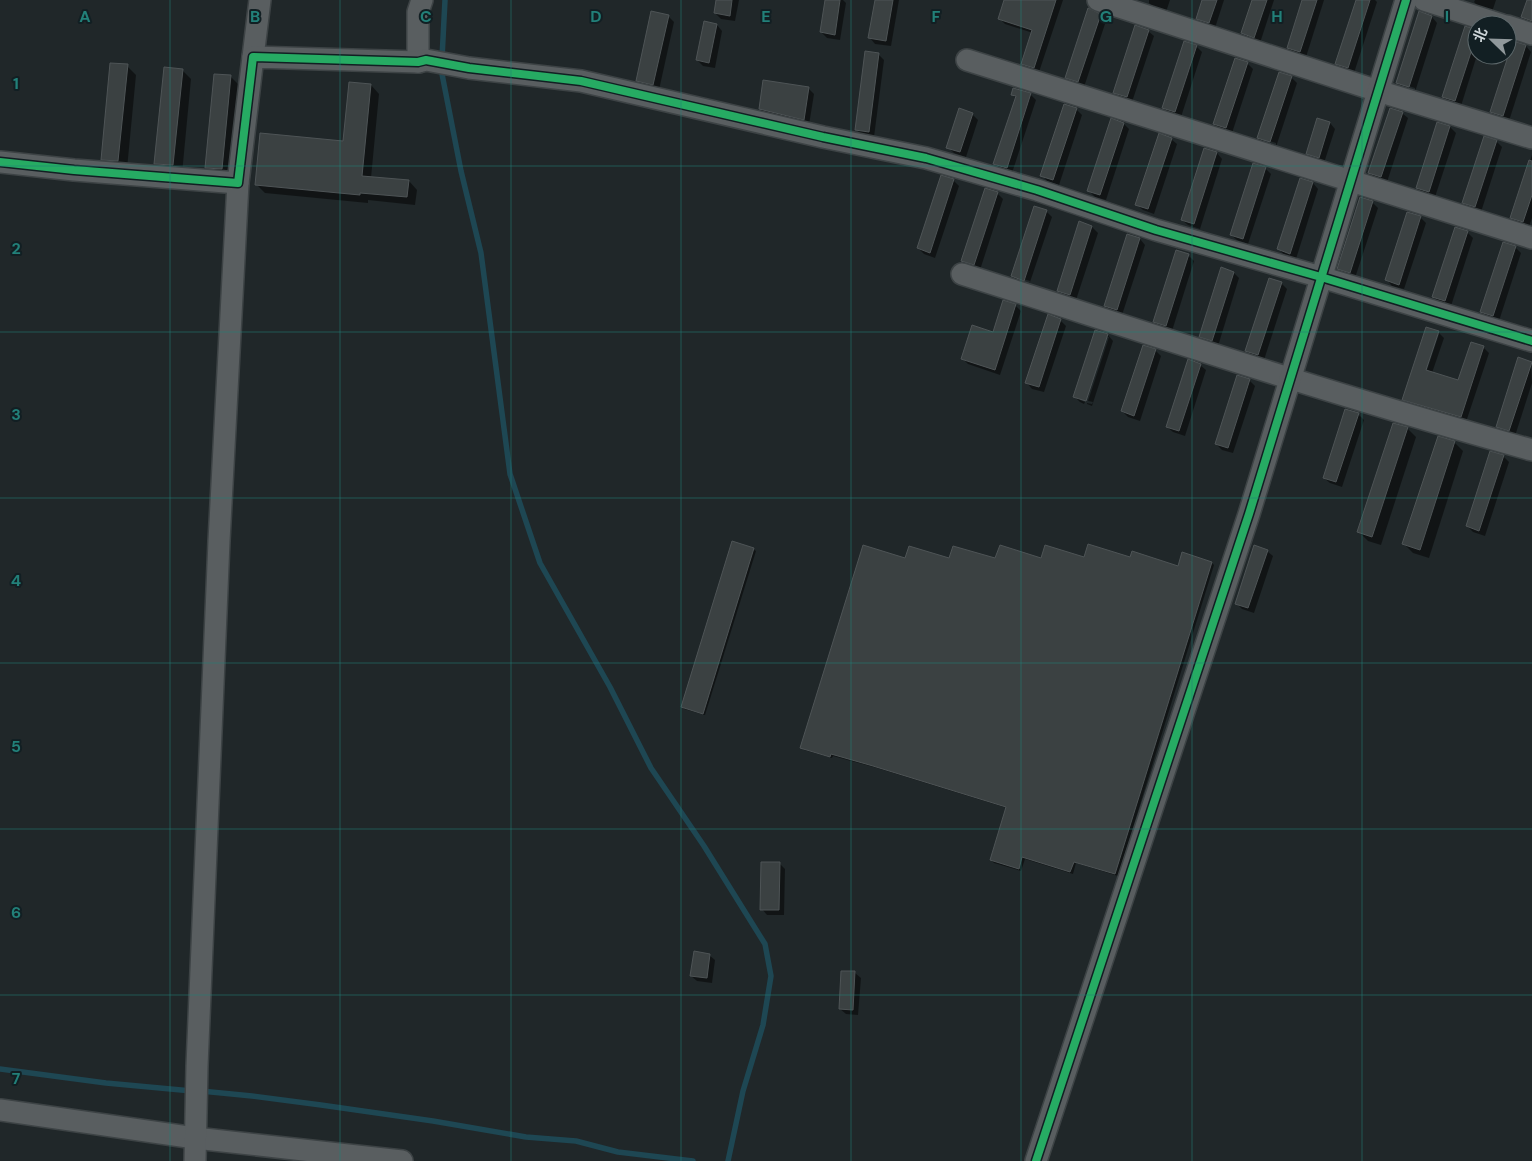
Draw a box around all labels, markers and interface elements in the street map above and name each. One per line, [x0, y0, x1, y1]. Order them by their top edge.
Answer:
text: A [79, 6, 91, 27]
text: B [250, 6, 260, 27]
text: C [420, 6, 432, 27]
text: D [590, 6, 602, 27]
text: E [761, 6, 771, 27]
text: F [932, 6, 941, 27]
text: G [1100, 6, 1112, 27]
text: H [1271, 6, 1283, 27]
text: I [1445, 6, 1449, 27]
north arrow [1467, 15, 1517, 65]
text: 北 [1469, 25, 1491, 45]
text: 1 [13, 73, 19, 94]
text: 2 [11, 238, 21, 259]
text: 3 [11, 404, 21, 425]
text: 4 [11, 570, 21, 591]
text: 5 [11, 736, 21, 757]
text: 6 [11, 902, 21, 923]
text: 7 [12, 1068, 21, 1089]

